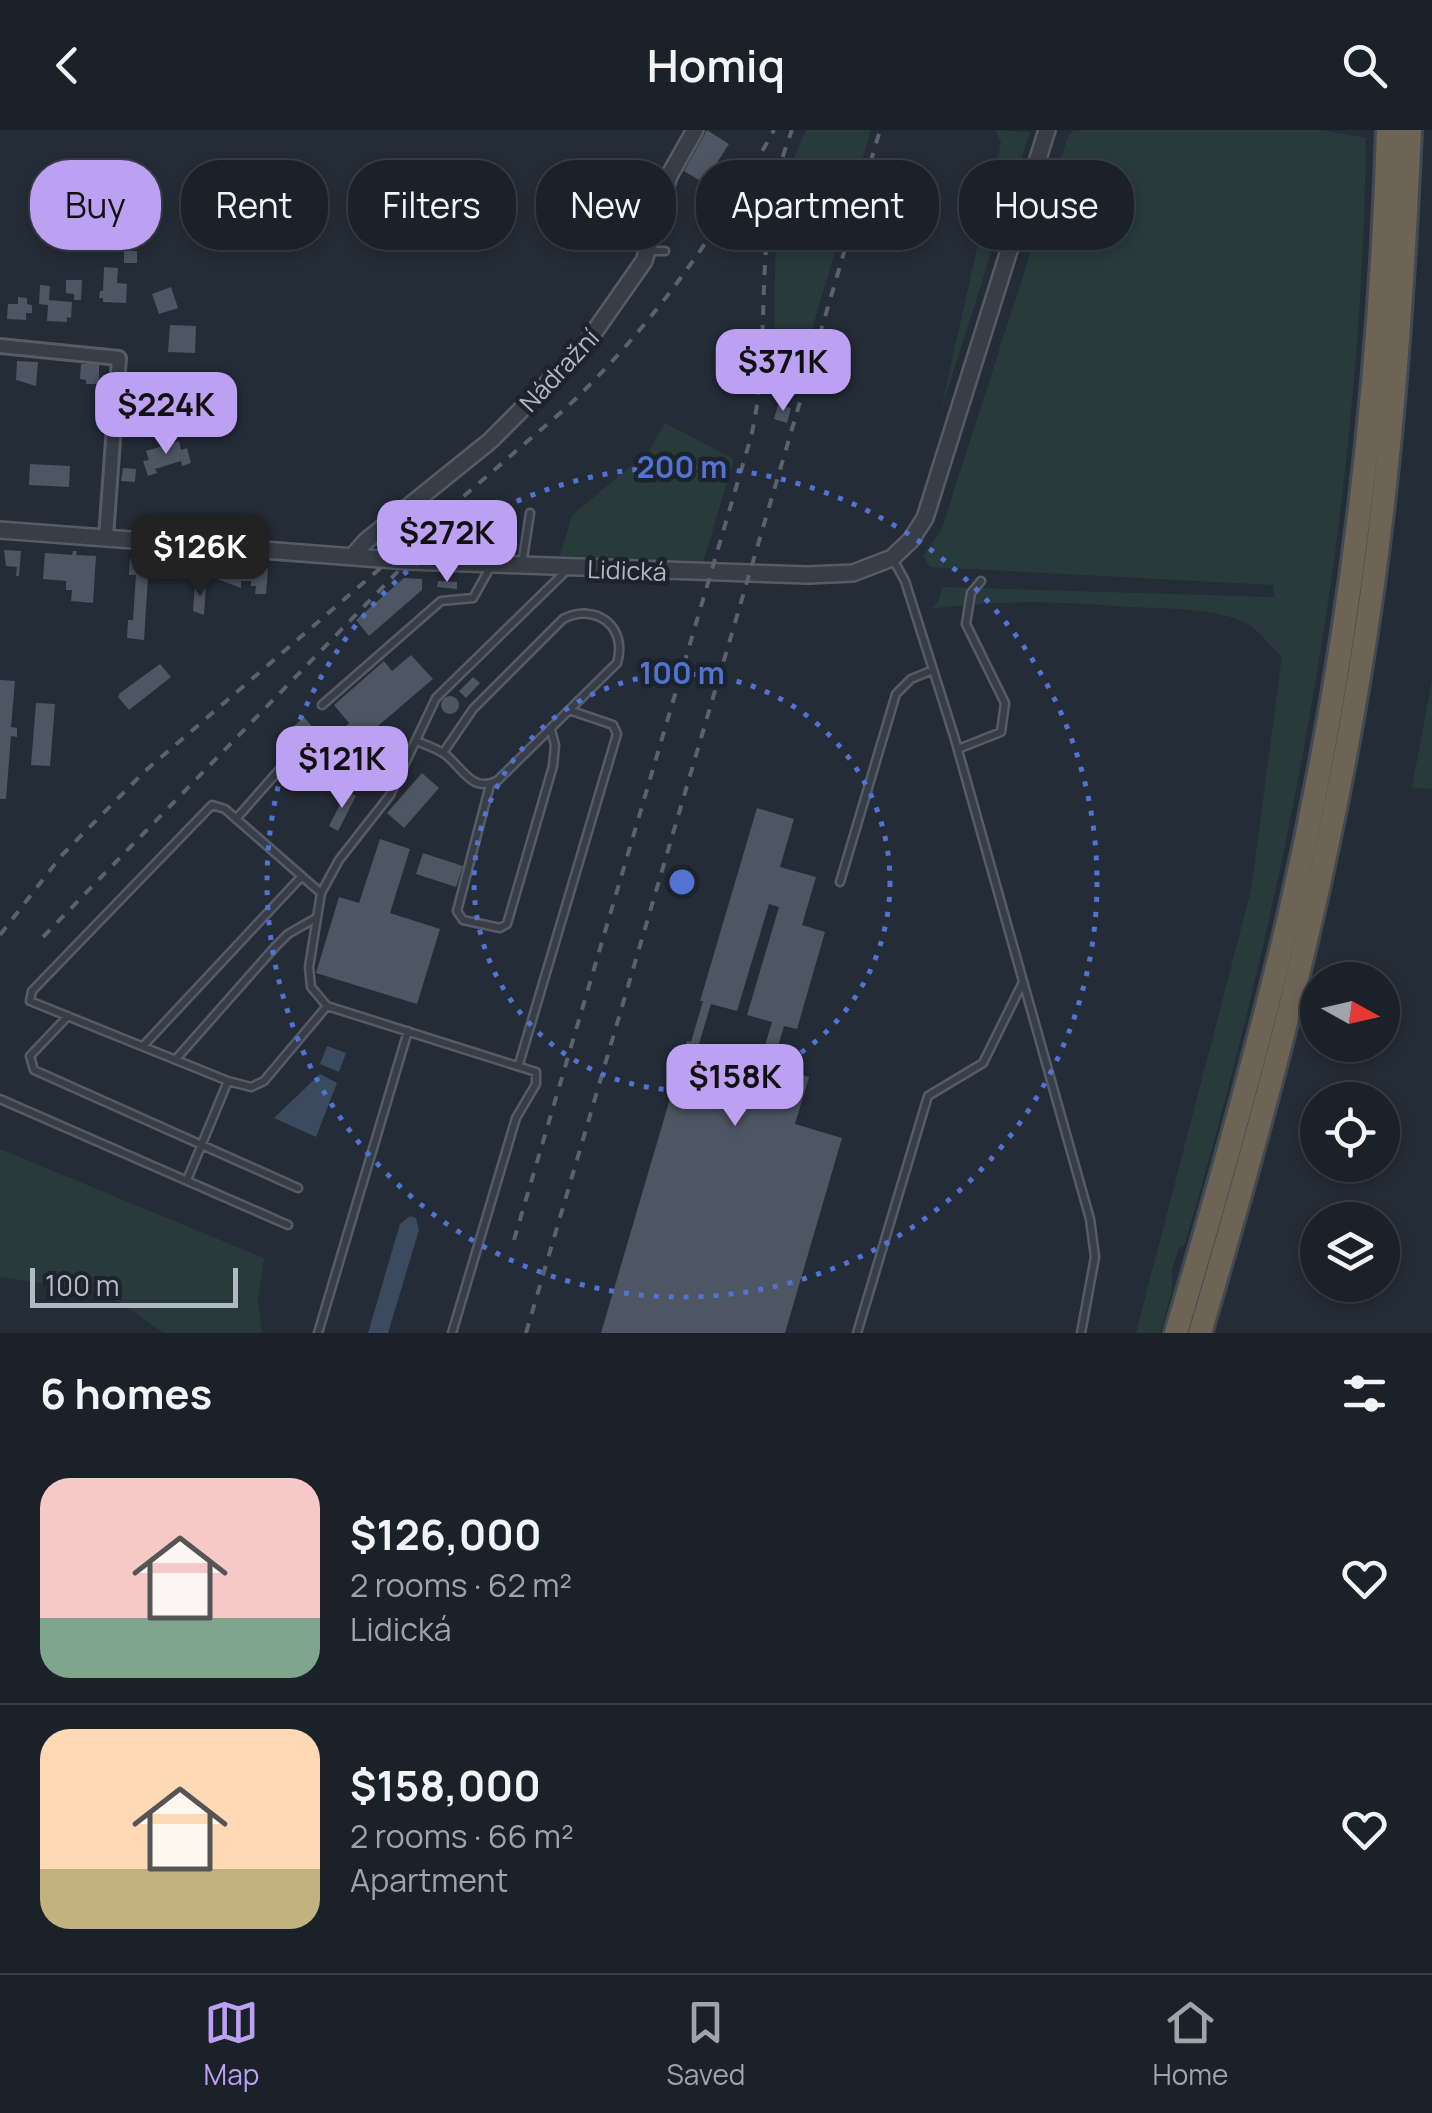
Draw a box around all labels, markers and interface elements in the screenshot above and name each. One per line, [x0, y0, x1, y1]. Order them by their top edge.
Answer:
text: Homiq [647, 34, 785, 96]
icon: back [40, 38, 95, 93]
icon: search [1337, 38, 1392, 93]
chip: Buy [30, 160, 161, 250]
chip: Rent [181, 160, 328, 250]
chip: Filters [348, 160, 516, 250]
chip: New [536, 160, 676, 250]
chip: Apartment [696, 160, 939, 250]
chip: House [959, 160, 1134, 250]
street label: Nádražní [511, 321, 607, 419]
pin: $371K [713, 329, 853, 414]
text: $371K [738, 339, 828, 383]
pin: $224K [96, 372, 236, 457]
text: $224K [117, 382, 215, 426]
text: 200 m [637, 446, 727, 487]
pin: $272K [377, 500, 517, 585]
text: $272K [399, 510, 495, 554]
pin: $126K [130, 514, 270, 599]
text: $126K [153, 524, 247, 568]
street label: Lidická [587, 551, 667, 589]
text: 100 m [639, 652, 725, 693]
pin: $121K [272, 726, 412, 811]
text: $121K [298, 736, 386, 780]
centre of rings [664, 864, 700, 900]
north arrow [1300, 962, 1400, 1062]
map controls [1300, 962, 1400, 1302]
pin: $158K [665, 1044, 805, 1129]
text: $158K [688, 1054, 782, 1098]
button: locate [1300, 1082, 1400, 1182]
button: layers [1300, 1202, 1400, 1302]
scale bar [30, 1263, 238, 1308]
text: 100 m [45, 1266, 119, 1304]
text: 6 homes [40, 1364, 212, 1422]
icon: filters [1337, 1366, 1392, 1421]
text: $126,000 [350, 1505, 542, 1563]
icon: home [120, 1518, 240, 1638]
icon: heart [1337, 1551, 1392, 1606]
text: 2 rooms · 62 m² [350, 1563, 572, 1607]
text: Lidická [350, 1607, 452, 1651]
text: $158,000 [350, 1756, 541, 1814]
icon: home [120, 1769, 240, 1889]
icon: heart [1337, 1802, 1392, 1857]
text: 2 rooms · 66 m² [350, 1814, 574, 1858]
text: Apartment [350, 1858, 508, 1902]
tab: Map [204, 1995, 259, 2093]
tab: Saved [667, 1995, 745, 2093]
tab: Home [1153, 1995, 1228, 2093]

